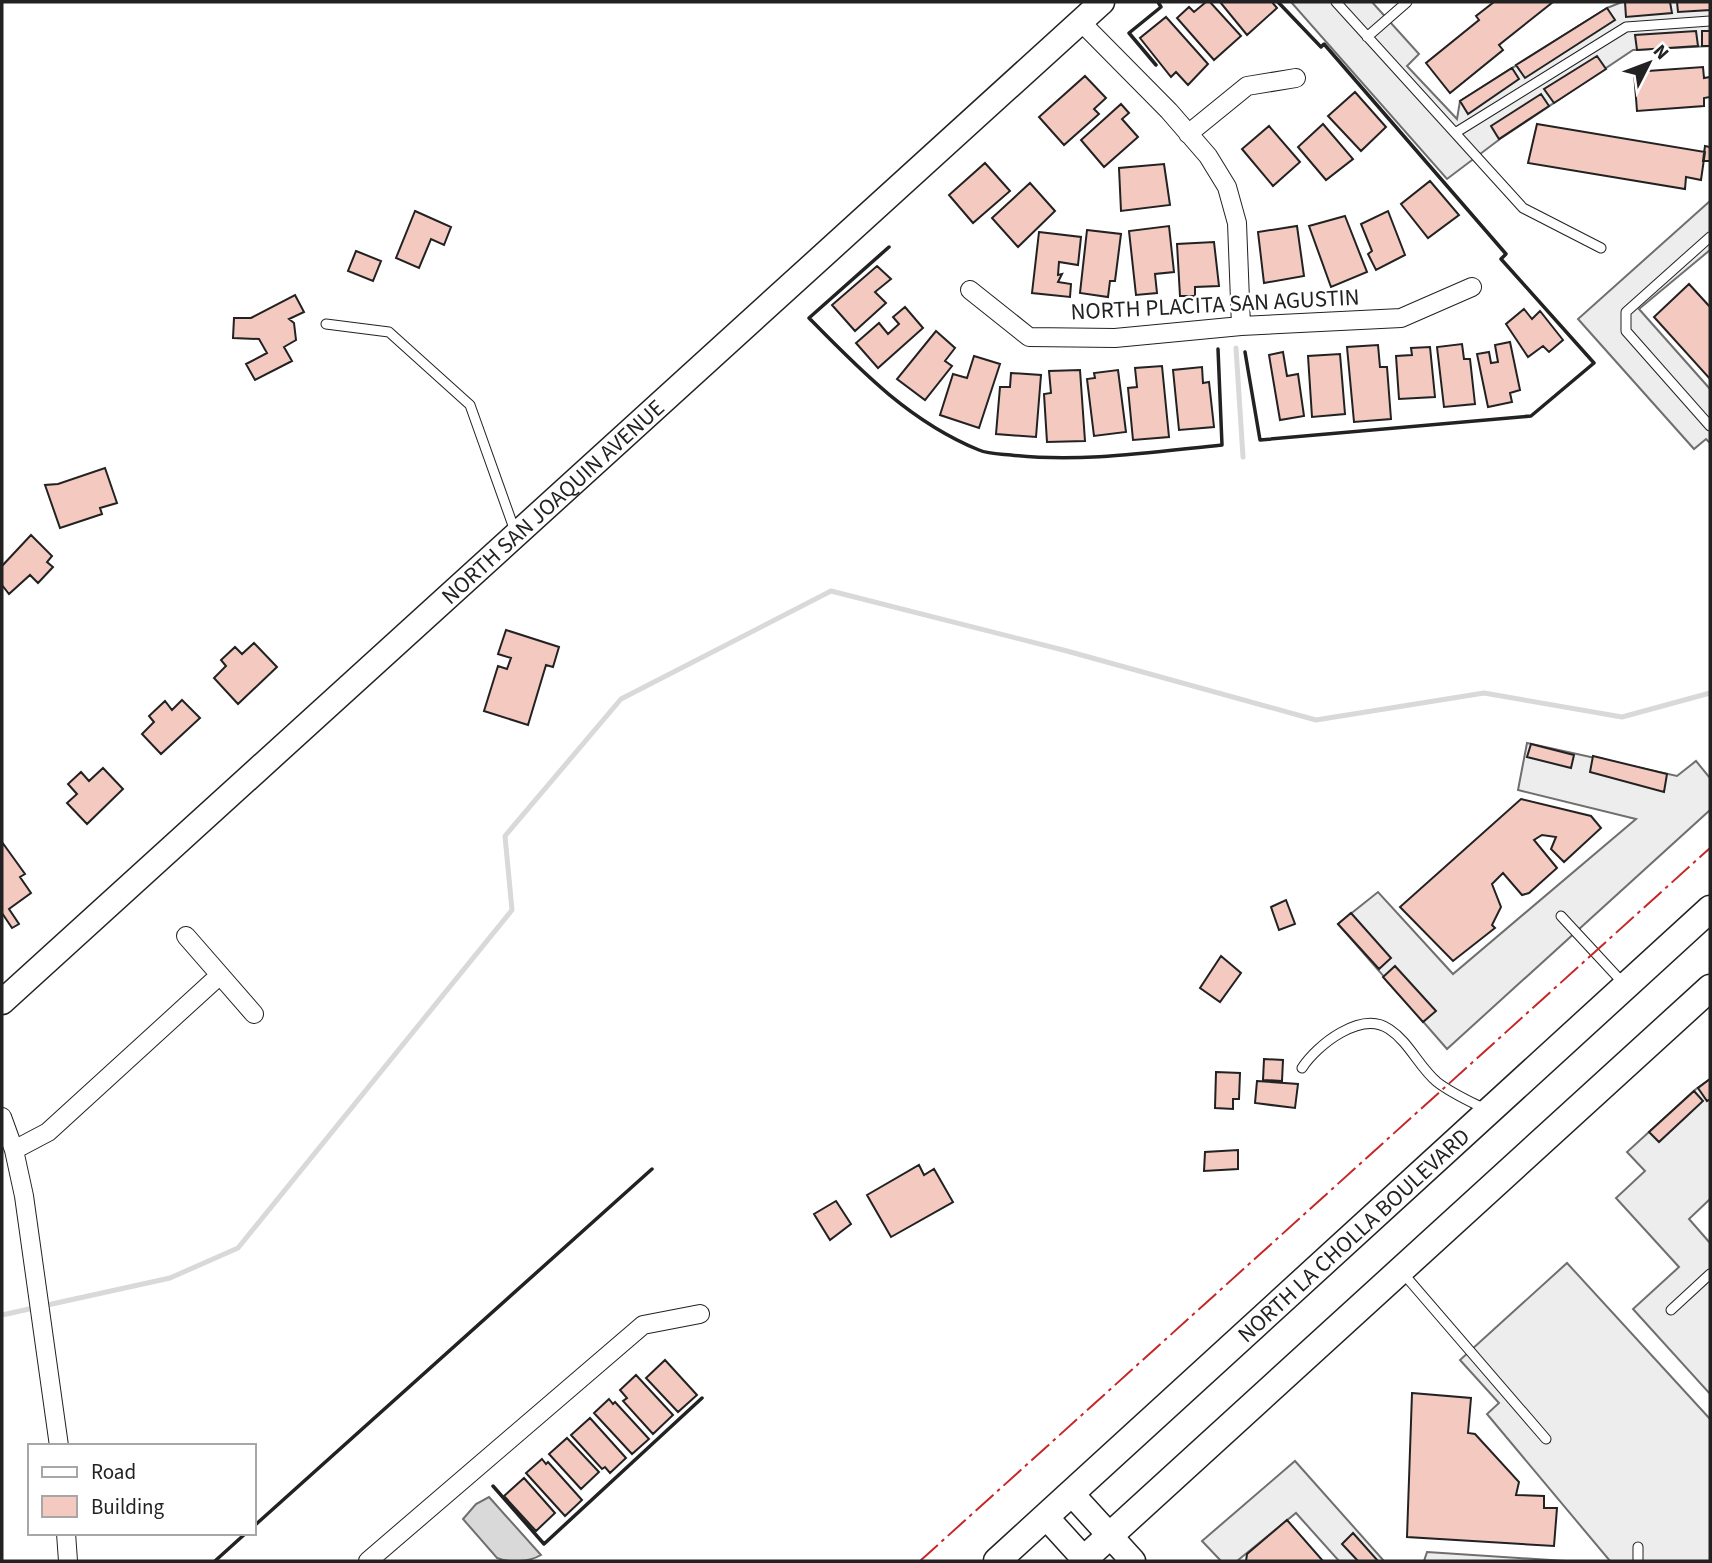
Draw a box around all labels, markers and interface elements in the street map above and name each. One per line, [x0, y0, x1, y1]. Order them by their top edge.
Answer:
north arrow [1614, 28, 1684, 98]
text: N [1646, 39, 1675, 66]
street label: NORTH PLACITA SAN AGUSTIN [1070, 280, 1360, 329]
street label: NORTH SAN JOAQUIN AVENUE [434, 392, 672, 612]
street label: NORTH LA CHOLLA BOULEVARD [1230, 1121, 1477, 1350]
legend [28, 1444, 256, 1535]
text: Road [91, 1457, 136, 1487]
text: Building [91, 1492, 165, 1522]

